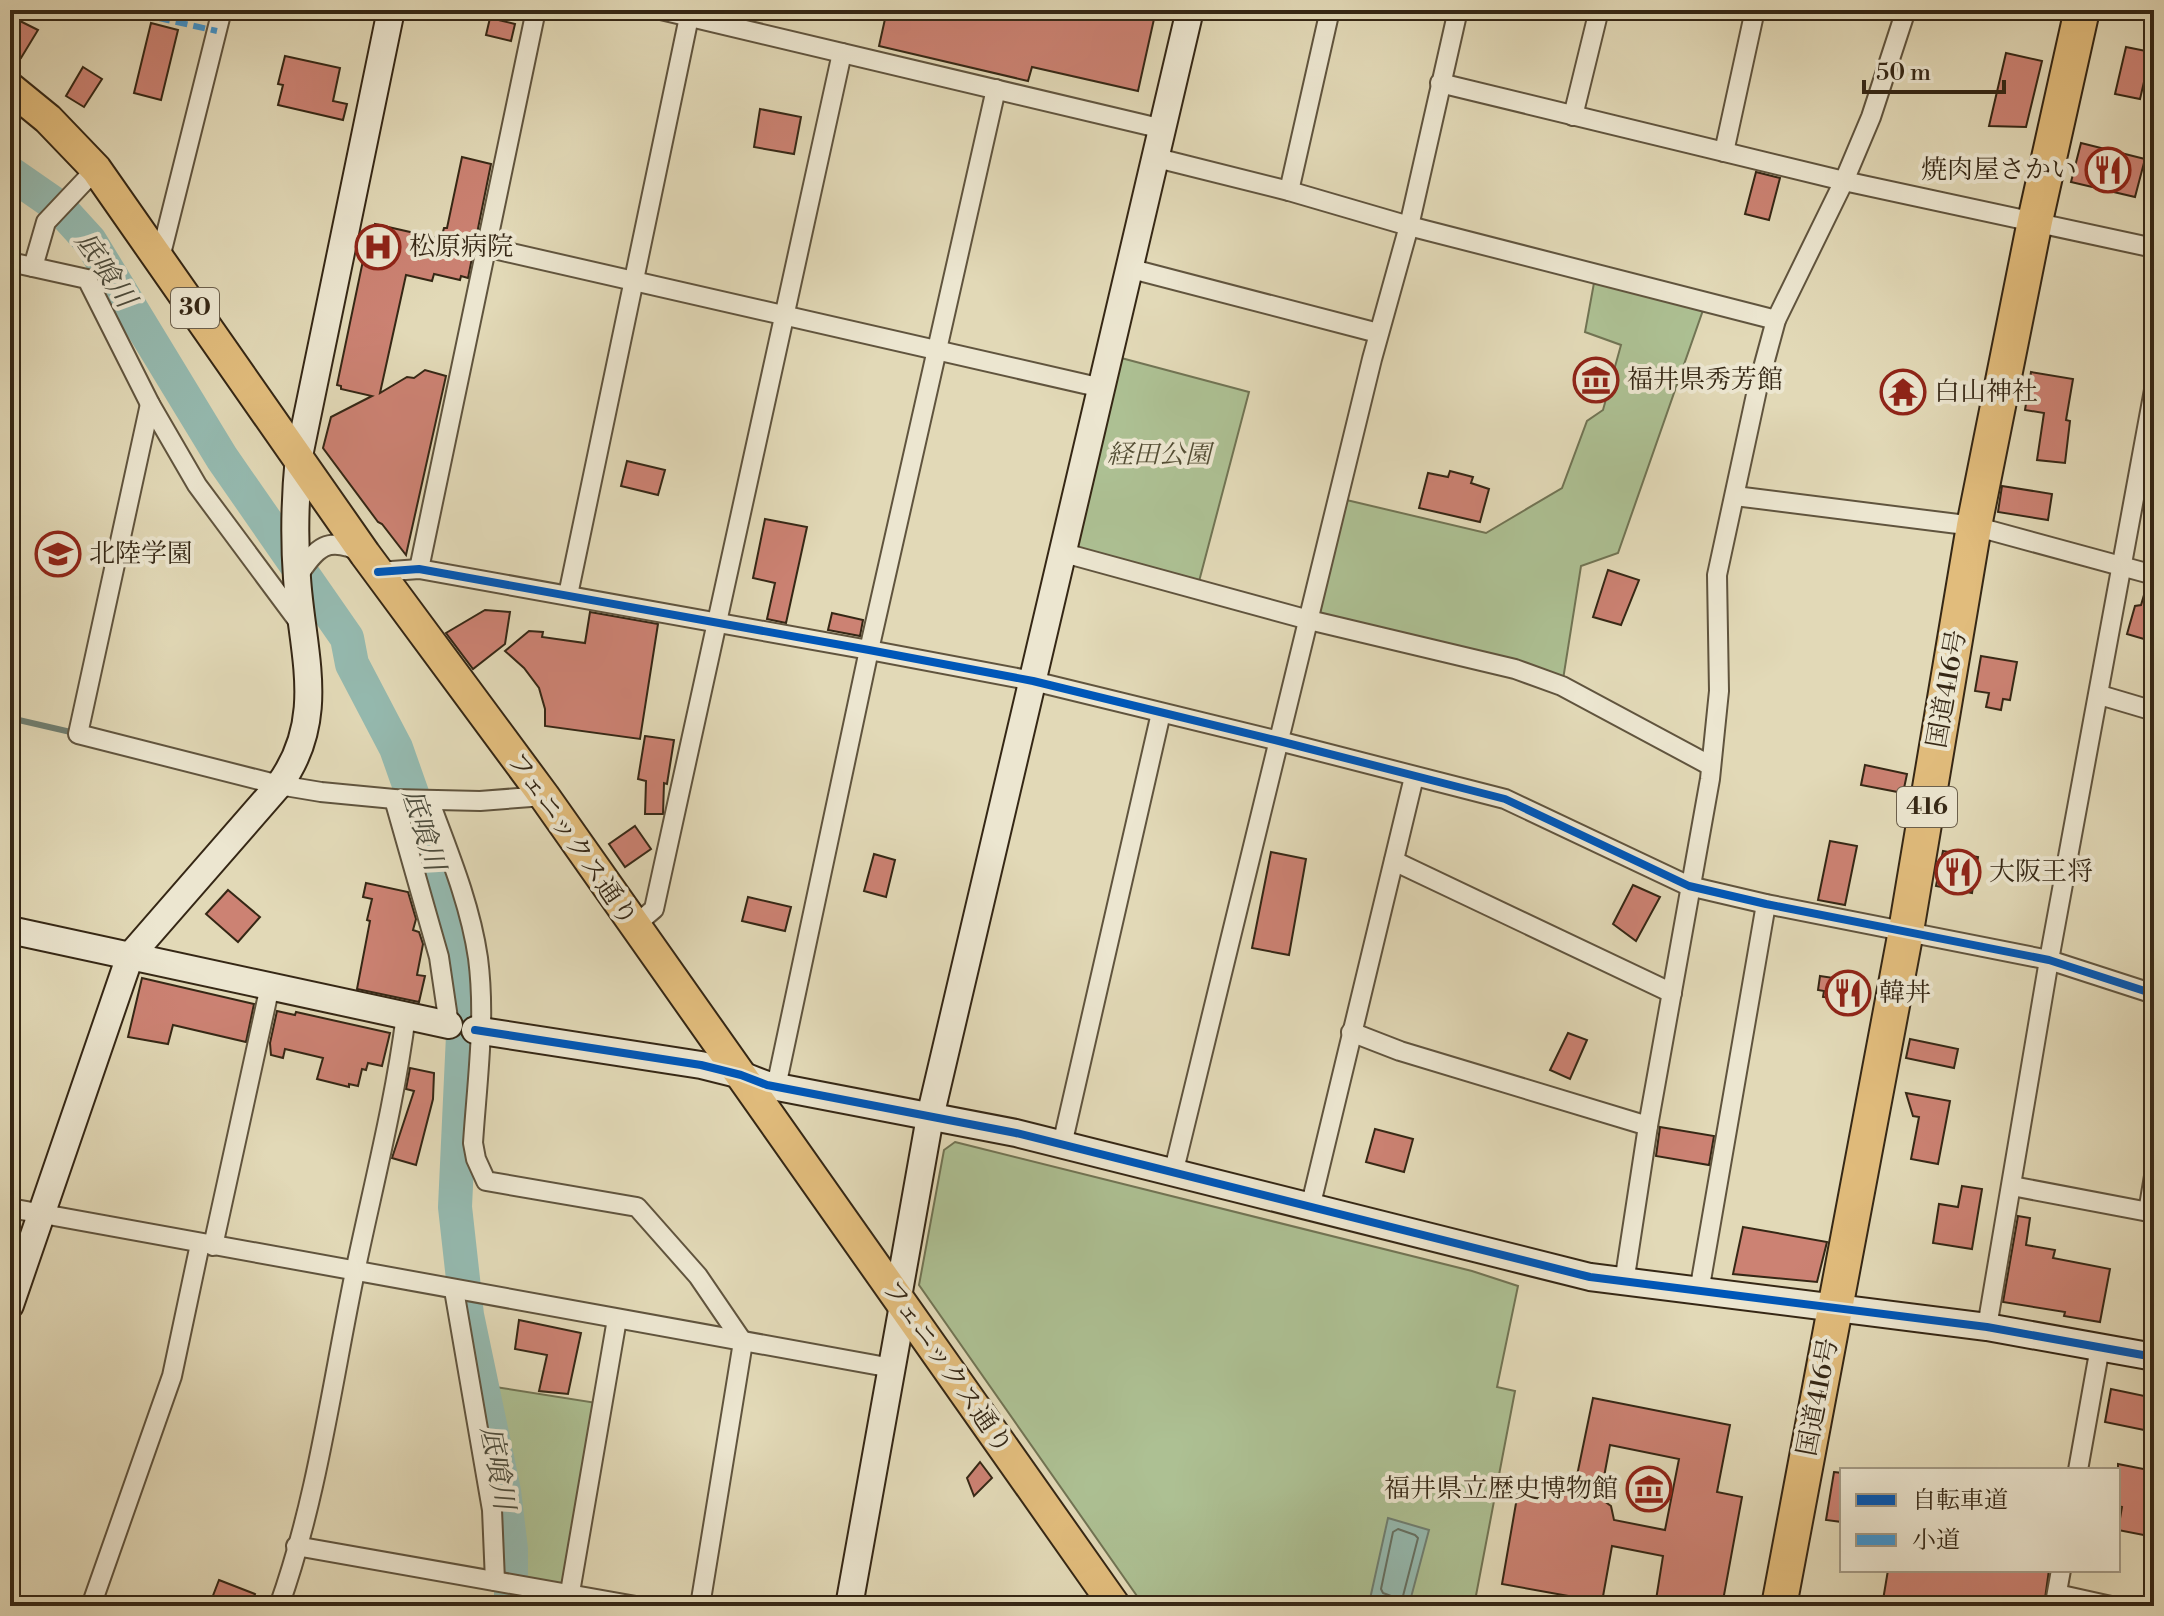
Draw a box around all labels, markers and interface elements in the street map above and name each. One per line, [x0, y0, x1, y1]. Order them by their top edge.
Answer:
scale bar [1864, 44, 2004, 94]
text: 50 m [1876, 58, 1931, 88]
restaurant icon: 焼肉屋さかい [2084, 146, 2132, 194]
place label: 焼肉屋さかい [1921, 154, 2077, 186]
hospital icon: 松原病院 [354, 223, 402, 271]
water label: 底喰川 [67, 225, 145, 317]
place label: 松原病院 [409, 231, 513, 263]
road number: 30 [171, 288, 219, 328]
museum icon: 福井県秀芳館 [1572, 356, 1620, 404]
place label: 福井県秀芳館 [1627, 364, 1783, 396]
temple icon: 白山神社 [1879, 368, 1927, 416]
place label: 白山神社 [1934, 376, 2038, 408]
park label: 経田公園 [1107, 439, 1215, 471]
school or university icon: 北陸学園 [34, 530, 82, 578]
place label: 北陸学園 [89, 538, 193, 570]
street label: 国道416号 [1921, 627, 1973, 751]
street label: フェニックス通り [500, 746, 644, 932]
water label: 底喰川 [394, 785, 453, 878]
road number: 416 [1897, 787, 1957, 827]
restaurant icon: 大阪王将 [1934, 848, 1982, 896]
place label: 大阪王将 [1989, 856, 2093, 888]
restaurant icon: 韓丼 [1824, 969, 1872, 1017]
place label: 韓丼 [1879, 977, 1931, 1009]
street label: フェニックス通り [875, 1274, 1019, 1460]
street label: 国道416号 [1791, 1335, 1845, 1459]
water label: 底喰川 [472, 1424, 522, 1515]
museum icon: 福井県立歴史博物館 [1625, 1465, 1673, 1513]
legend [1840, 1468, 2120, 1572]
place label: 福井県立歴史博物館 [1384, 1473, 1618, 1505]
text: 自転車道 [1912, 1486, 2008, 1516]
text: 小道 [1912, 1526, 1960, 1556]

